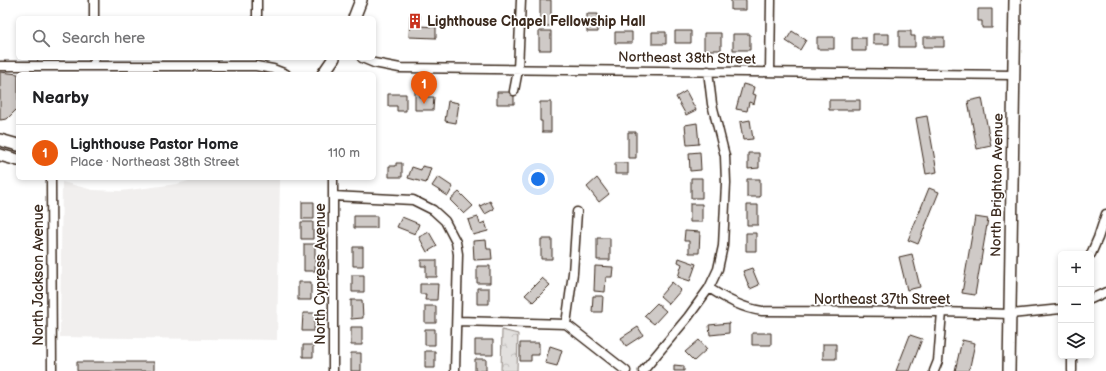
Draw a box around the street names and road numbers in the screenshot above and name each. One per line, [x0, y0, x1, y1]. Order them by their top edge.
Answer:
street label: Northeast 38th Street [618, 48, 757, 68]
street label: North Brighton Avenue [987, 113, 1007, 257]
street label: North Cypress Avenue [312, 203, 329, 345]
street label: North Jackson Avenue [30, 204, 47, 346]
street label: Northeast 37th Street [814, 291, 951, 308]

